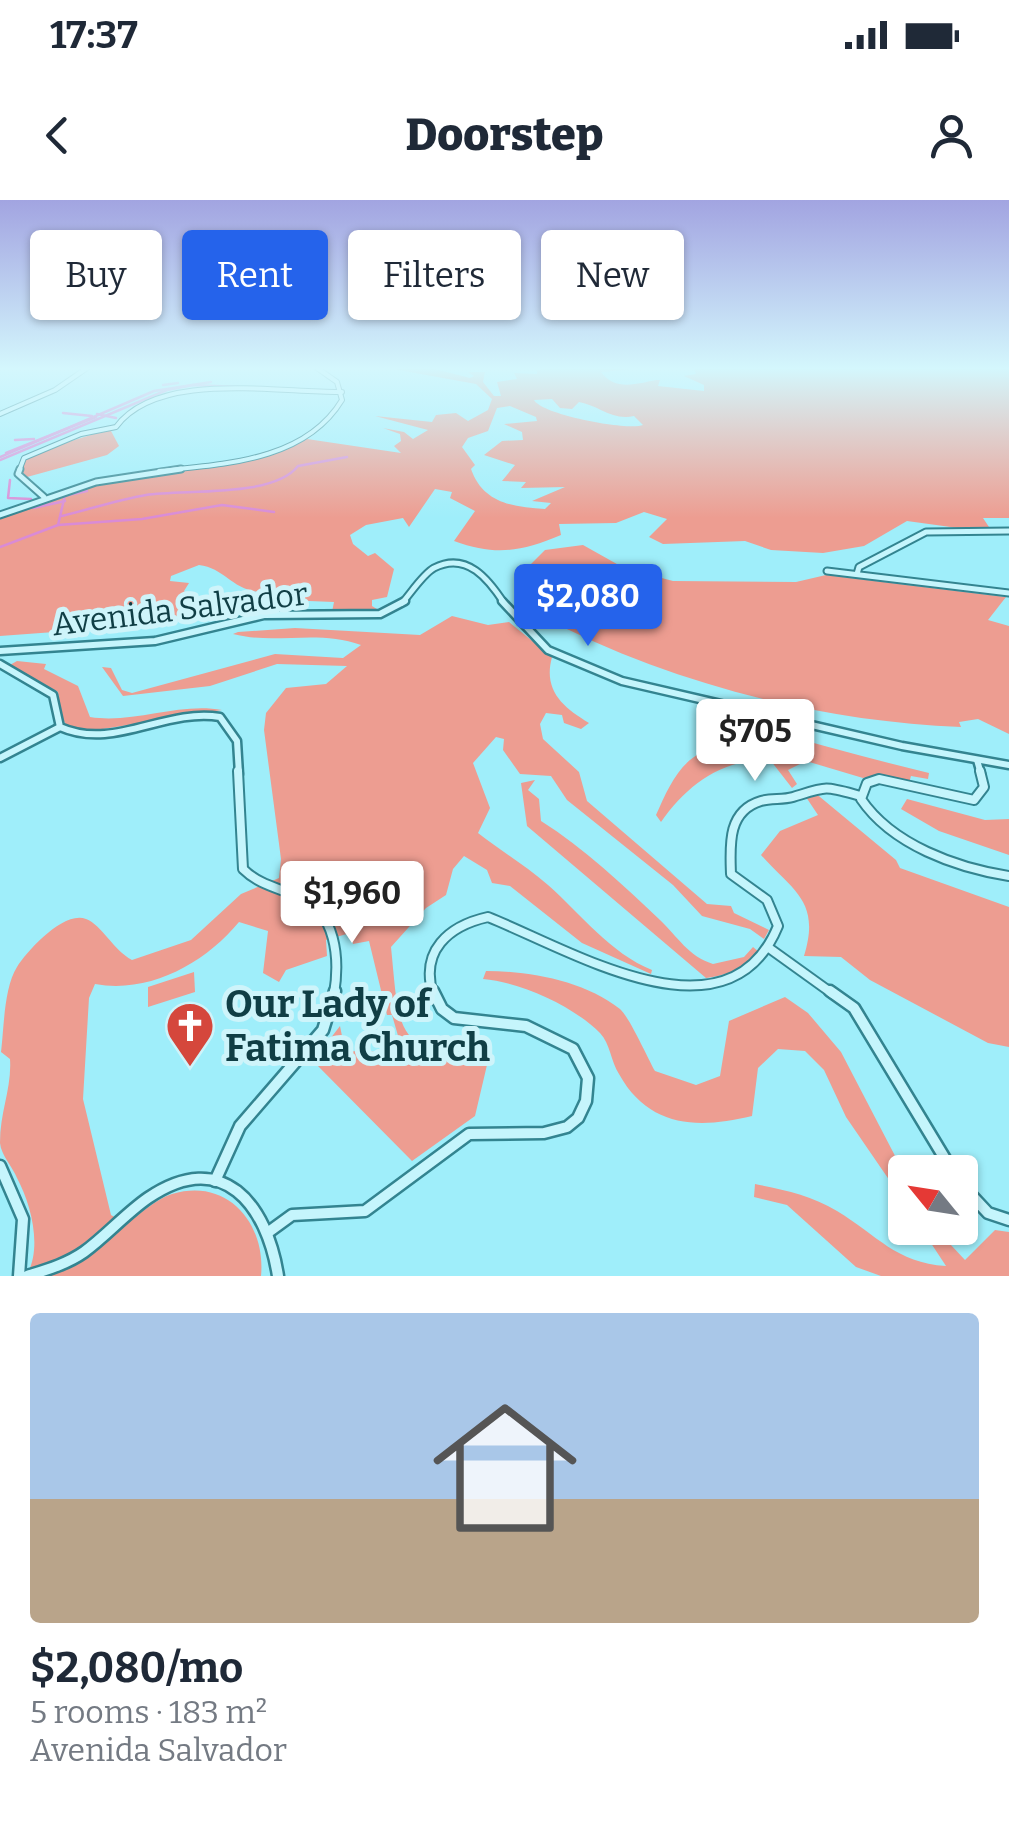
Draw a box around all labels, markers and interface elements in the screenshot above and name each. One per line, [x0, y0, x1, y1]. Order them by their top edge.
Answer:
text: 17:37 [50, 12, 138, 58]
icon: back [30, 108, 85, 163]
text: Doorstep [406, 108, 603, 162]
icon: person [924, 108, 979, 163]
chip: Buy [30, 230, 162, 320]
chip: Rent [182, 230, 328, 320]
chip: Filters [348, 230, 521, 320]
chip: New [541, 230, 684, 320]
pin: $2,080 [507, 564, 669, 649]
street label: Avenida Salvador [50, 574, 310, 644]
text: $2,080 [536, 577, 640, 615]
pin: $705 [696, 699, 814, 784]
text: $705 [718, 712, 792, 750]
pin: $1,960 [271, 861, 433, 946]
text: $1,960 [303, 874, 401, 912]
place label: Our Lady of Fatima Church [225, 981, 490, 1071]
church icon: Our Lady of Fatima Church [164, 1000, 216, 1068]
north arrow [888, 1155, 978, 1245]
map controls [888, 1155, 978, 1245]
icon: home [415, 1378, 595, 1558]
text: $2,080/mo [30, 1643, 243, 1693]
text: 5 rooms · 183 m² [30, 1693, 267, 1731]
text: Avenida Salvador [30, 1731, 287, 1769]

